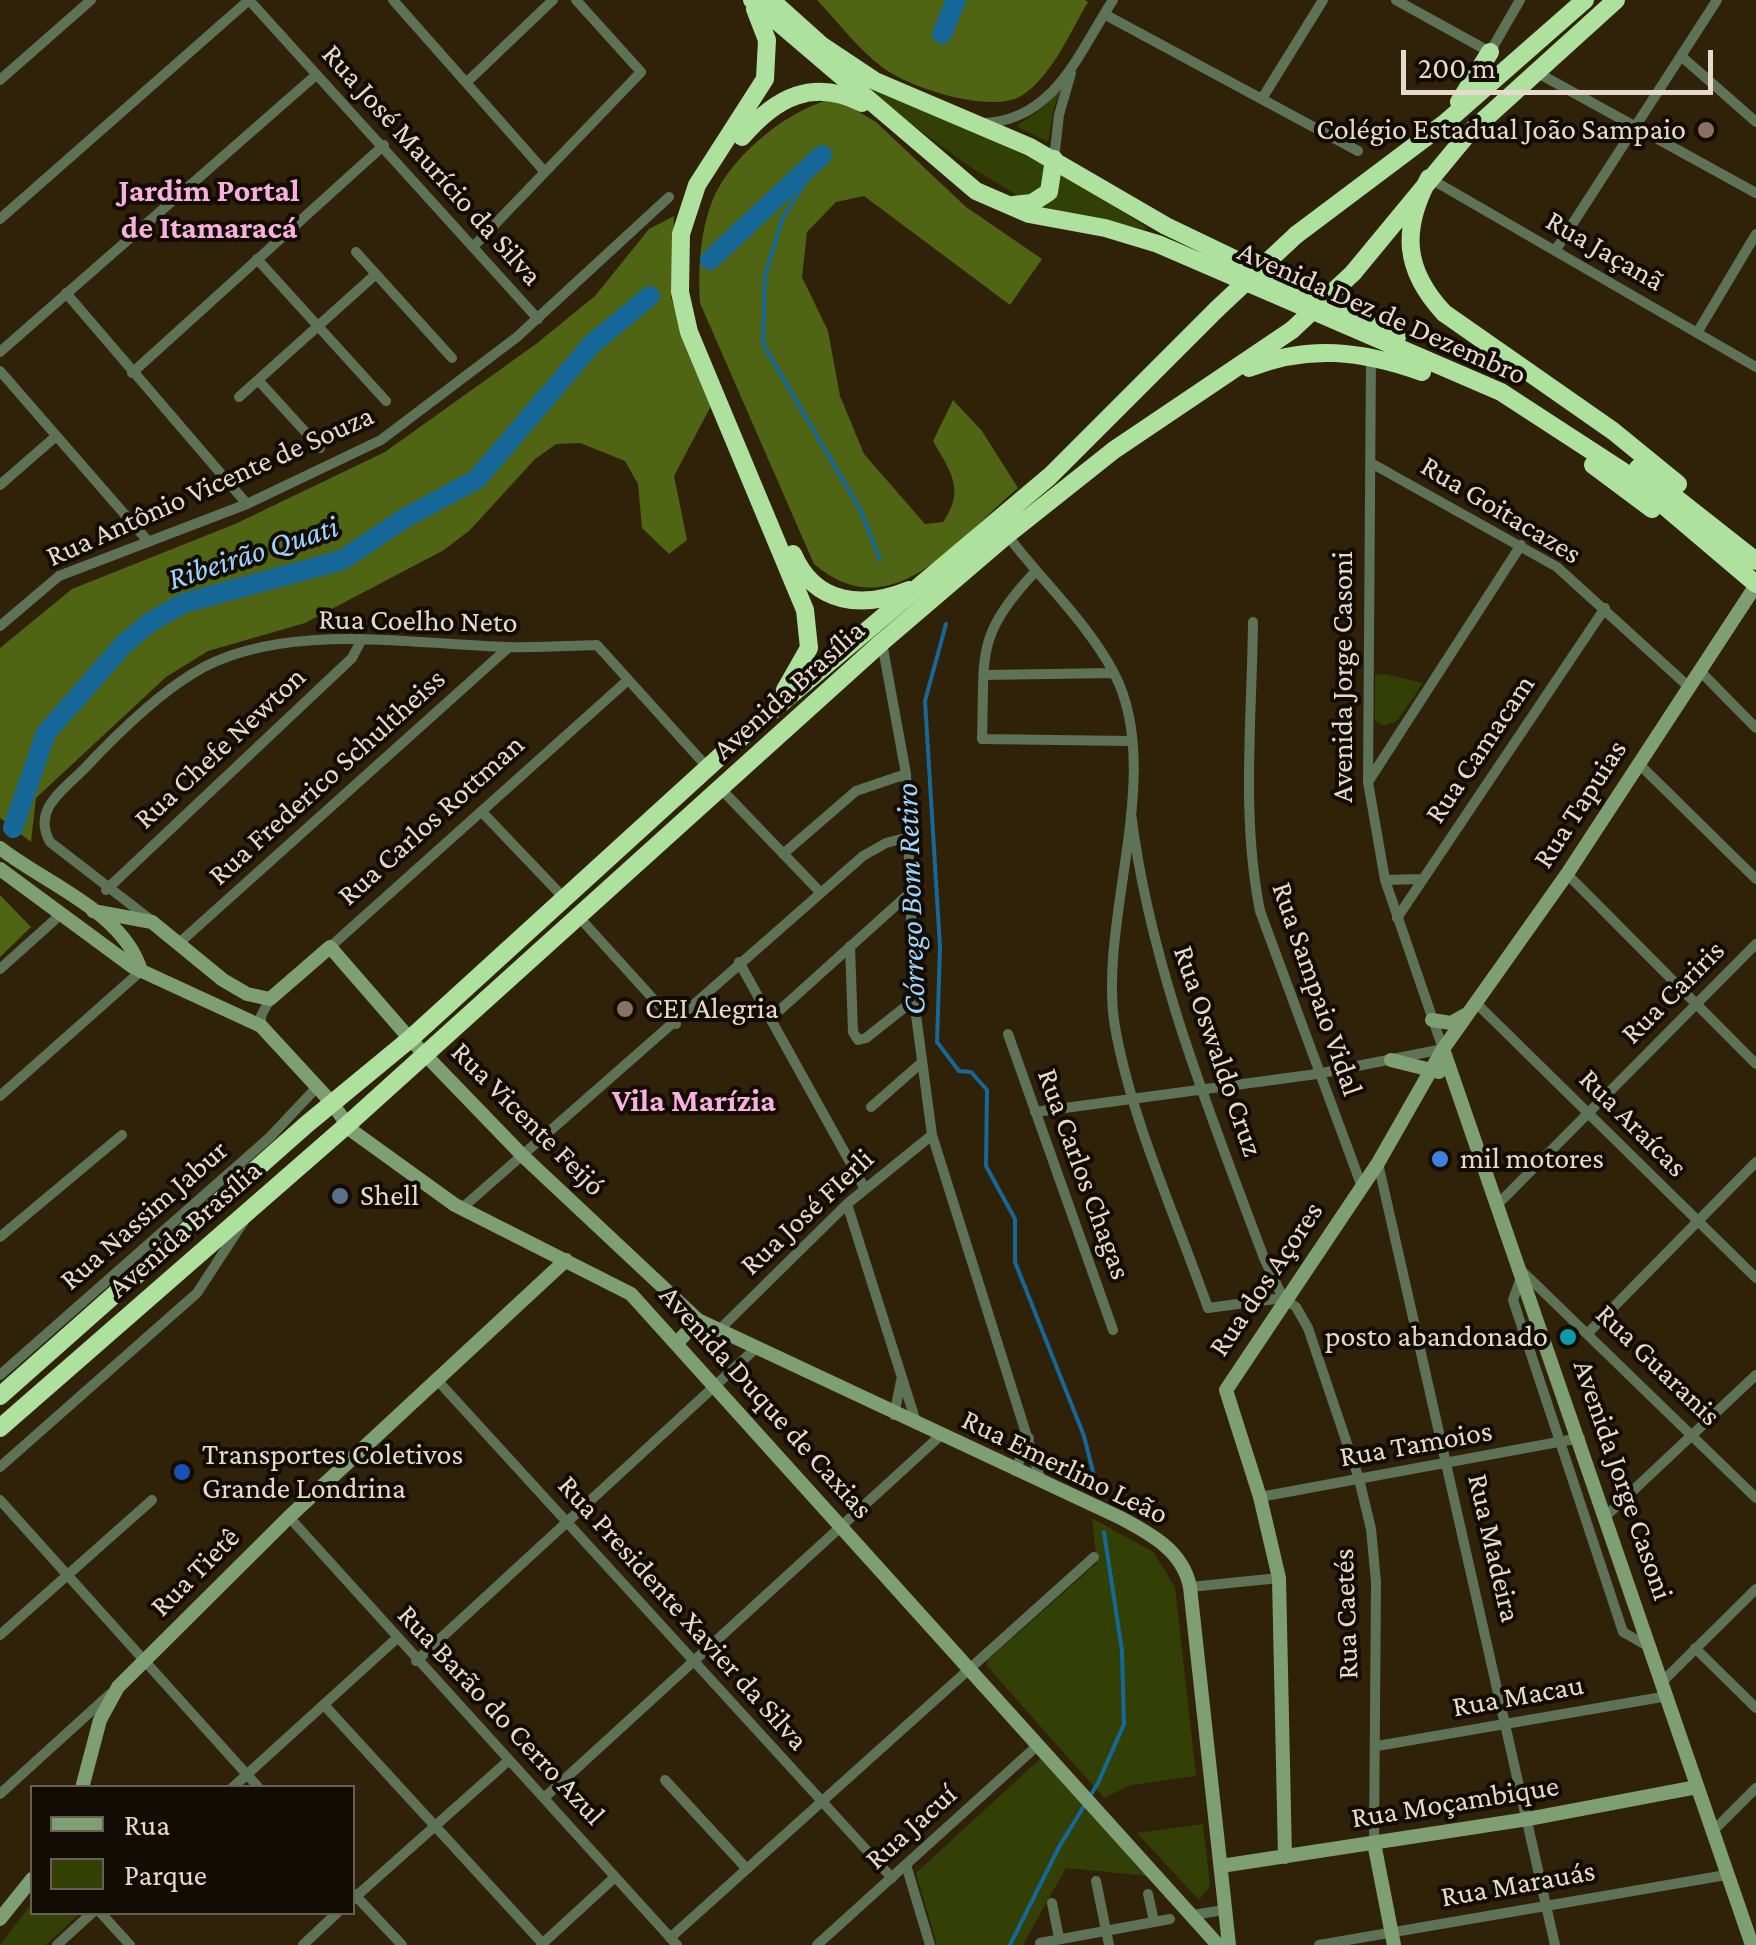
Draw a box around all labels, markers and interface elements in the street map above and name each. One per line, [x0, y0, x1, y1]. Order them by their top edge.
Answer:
scale bar [1406, 30, 1718, 92]
street label: Rua José Maurício da Silva [314, 37, 550, 293]
text: 200 m [1418, 51, 1496, 84]
place label: Colégio Estadual João Sampaio [1316, 112, 1686, 148]
marker: Colégio Estadual João Sampaio [1695, 119, 1717, 141]
district label: Jardim Portal de Itamaracá [119, 172, 299, 247]
street label: Rua Jaçanã [1539, 203, 1671, 299]
street label: Avenida Dez de Dezembro [1232, 233, 1532, 393]
street label: Rua Antônio Vicente de Souza [41, 397, 379, 575]
street label: Rua Goitacazes [1414, 448, 1588, 572]
water label: Ribeirão Quati [163, 507, 343, 599]
street label: Avenida Jorge Casoni [1325, 551, 1361, 803]
street label: Rua Coelho Neto [318, 601, 518, 641]
street label: Avenida Brasília [706, 612, 872, 768]
street label: Rua Chefe Newton [127, 659, 313, 837]
street label: Rua Frederico Schultheiss [201, 661, 453, 893]
street label: Rua Camacam [1417, 668, 1543, 830]
street label: Rua Carlos Rottman [330, 727, 532, 913]
street label: Rua Tapuias [1525, 733, 1635, 875]
water label: Córrego Bom Retiro [888, 782, 934, 1016]
street label: Rua Sampaio Vidal [1264, 877, 1370, 1101]
street label: Rua Cariris [1614, 933, 1732, 1051]
street label: Rua Oswaldo Cruz [1165, 941, 1271, 1161]
place label: CEI Alegria [645, 991, 779, 1027]
marker: CEI Alegria [614, 998, 636, 1020]
street label: Rua Vicente Feijó [443, 1034, 613, 1204]
street label: Rua Araícas [1571, 1061, 1695, 1185]
street label: Rua Carlos Chagas [1029, 1064, 1139, 1284]
district label: Vila Marízia [612, 1082, 776, 1120]
street label: Rua Nassim Jabur [53, 1132, 235, 1298]
street label: Rua José FIerli [733, 1141, 881, 1283]
place label: mil motores [1460, 1141, 1604, 1177]
marker: mil motores [1429, 1148, 1451, 1170]
street label: Avenida Brasília [101, 1152, 269, 1306]
place label: Shell [360, 1178, 419, 1214]
marker: Shell [329, 1185, 351, 1207]
street label: Rua dos Açores [1201, 1195, 1331, 1363]
street label: Avenida Duque de Caxias [652, 1278, 880, 1526]
street label: Rua Guaranis [1588, 1296, 1728, 1434]
place label: posto abandonado [1325, 1319, 1548, 1355]
marker: posto abandonado [1557, 1326, 1579, 1348]
street label: Avenida Jorge Casoni [1565, 1355, 1681, 1605]
street label: Rua Emerlino Leão [956, 1402, 1174, 1532]
street label: Rua Tamoios [1337, 1413, 1495, 1475]
place label: Transportes Coletivos Grande Londrina [202, 1437, 463, 1508]
marker: Transportes Coletivos Grande Londrina [171, 1461, 193, 1483]
street label: Rua Presidente Xavier da Silva [550, 1468, 816, 1758]
street label: Rua Madeira [1459, 1470, 1529, 1626]
street label: Rua Tietê [143, 1520, 247, 1624]
street label: Rua Caetés [1326, 1548, 1366, 1680]
street label: Rua Barão do Cerro Azul [390, 1597, 612, 1833]
street label: Rua Macau [1450, 1667, 1586, 1725]
street label: Rua Moçambique [1349, 1768, 1561, 1836]
street label: Rua Jacuí [858, 1777, 964, 1877]
legend [30, 1785, 355, 1915]
text: Rua [124, 1808, 170, 1841]
street label: Rua Marauás [1438, 1853, 1598, 1915]
text: Parque [124, 1858, 207, 1891]

